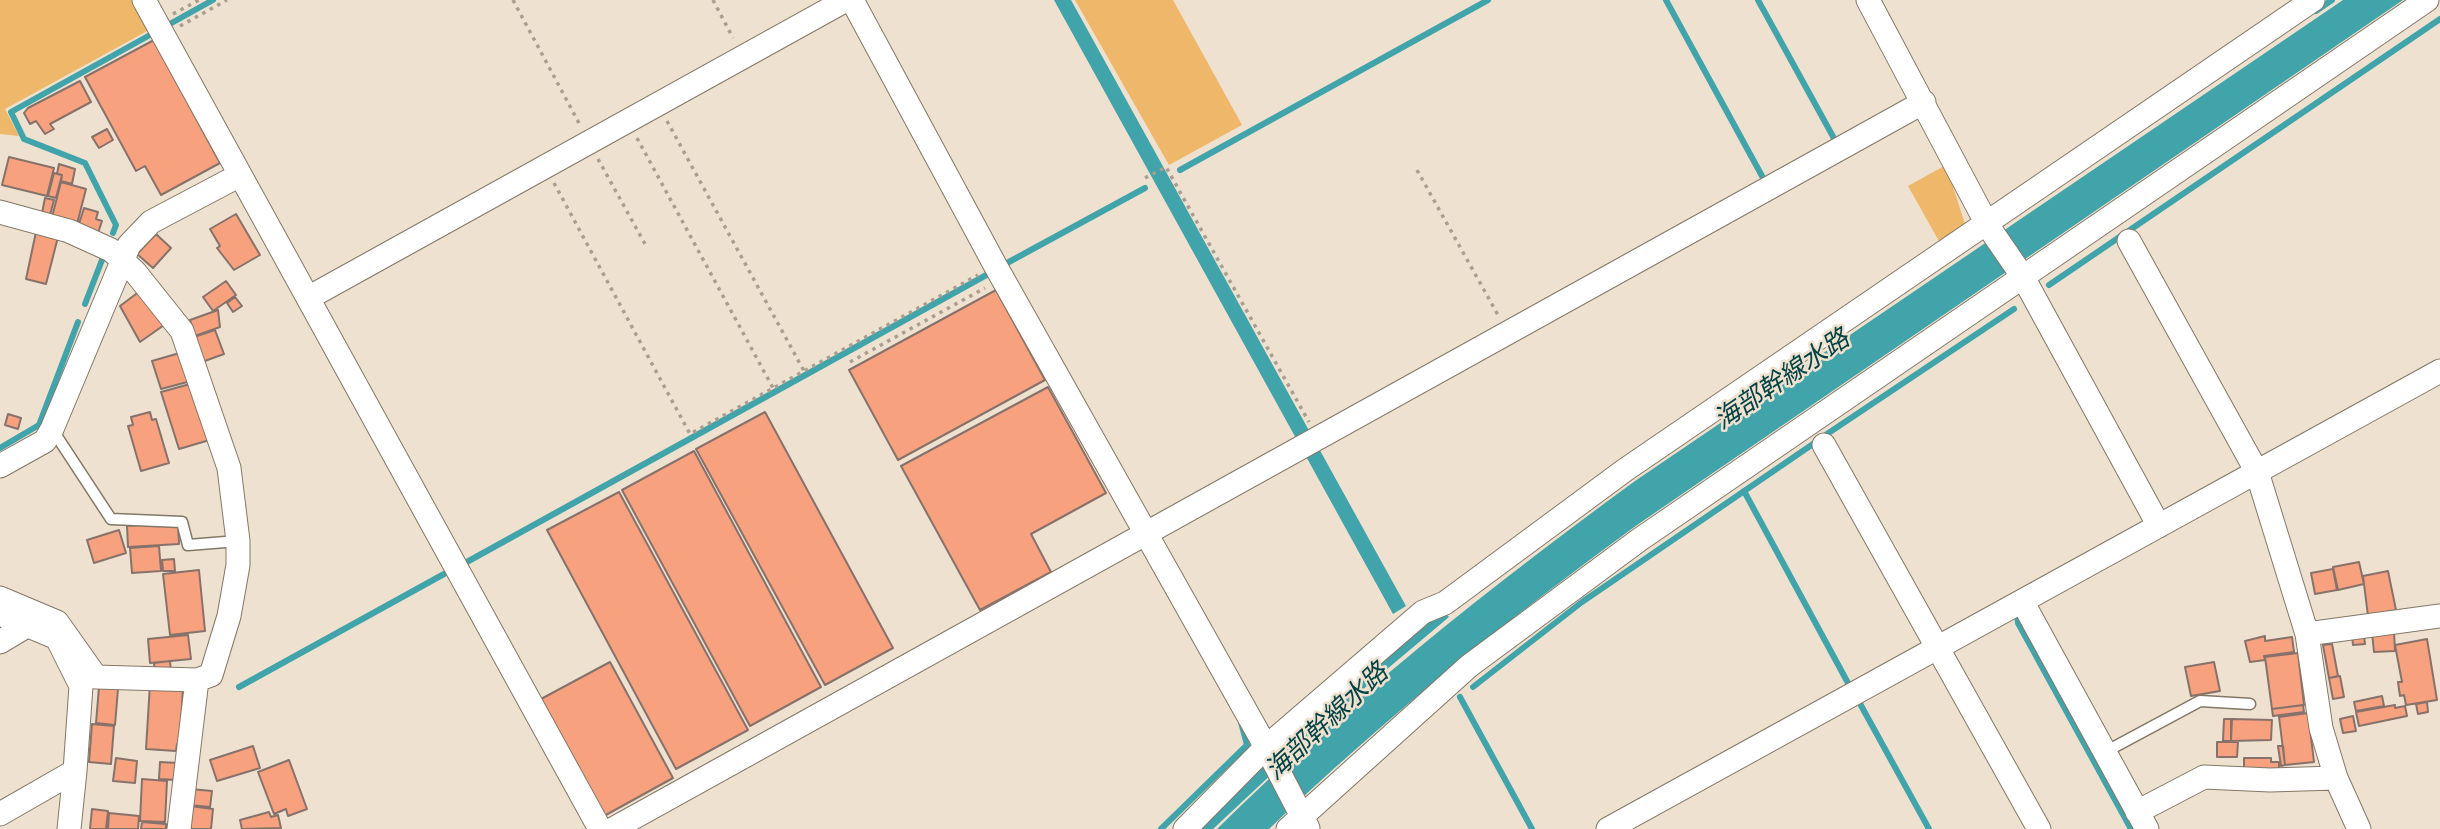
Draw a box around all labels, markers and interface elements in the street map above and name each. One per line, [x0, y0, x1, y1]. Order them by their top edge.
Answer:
water label: 海部幹線水路 [1710, 324, 1856, 438]
water label: 海部幹線水路 [1260, 658, 1396, 788]

